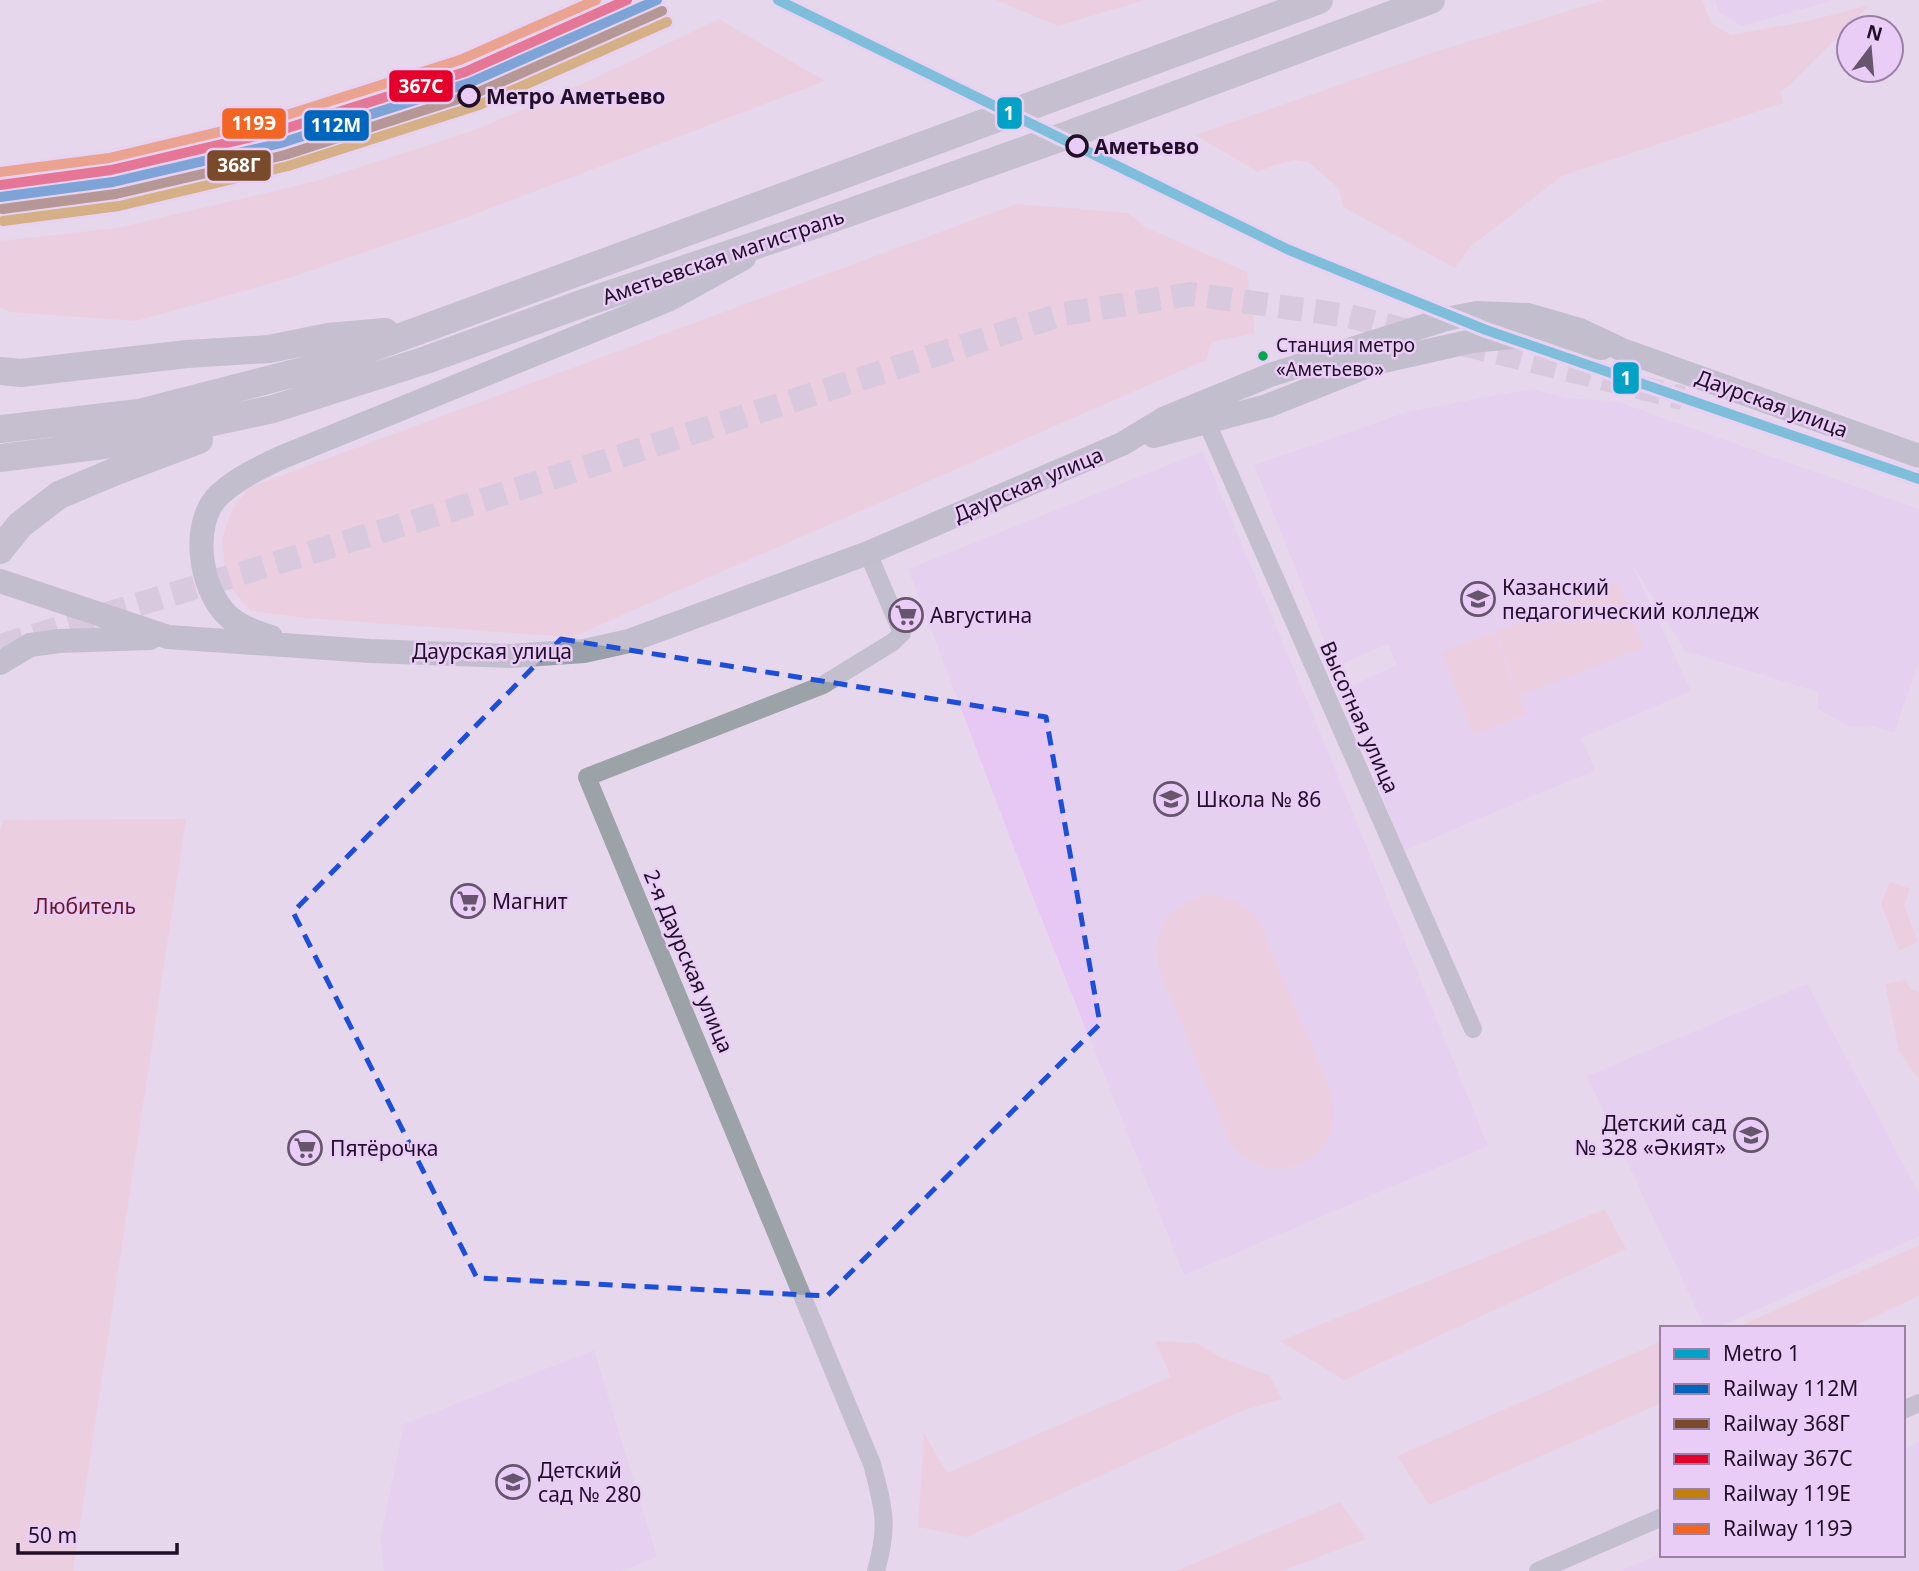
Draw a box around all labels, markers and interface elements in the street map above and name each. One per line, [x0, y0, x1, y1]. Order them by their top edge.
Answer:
north arrow [1835, 14, 1905, 84]
text: N [1864, 18, 1886, 47]
line badge: 367С [388, 69, 454, 103]
text: 367С [399, 73, 443, 99]
place label: Метро Аметьево [486, 82, 665, 110]
marker: Метро Аметьево [458, 85, 480, 107]
line badge: 1 [996, 96, 1023, 130]
text: 1 [1004, 100, 1014, 126]
line badge: 119Э [221, 107, 287, 140]
line badge: 112М [303, 109, 370, 142]
text: 119Э [231, 110, 277, 136]
text: 112М [311, 112, 361, 138]
place label: Аметьево [1094, 132, 1199, 160]
marker: Аметьево [1066, 135, 1088, 157]
line badge: 368Г [206, 149, 272, 182]
text: 368Г [217, 152, 261, 178]
street label: Аметьевская магистраль [598, 201, 848, 311]
place label: Станция метро «Аметьево» [1276, 332, 1415, 382]
marker: Станция метро «Аметьево» [1256, 349, 1270, 363]
line badge: 1 [1612, 361, 1640, 395]
street label: Даурская улица [1692, 362, 1852, 444]
text: 1 [1621, 365, 1631, 391]
street label: Даурская улица [949, 440, 1107, 528]
place label: Казанский педагогический колледж [1502, 573, 1759, 625]
school or university icon: Казанский педагогический колледж [1459, 580, 1497, 618]
supermarket icon: Августина [887, 596, 925, 634]
place label: Августина [930, 601, 1032, 629]
street label: Даурская улица [412, 637, 572, 665]
street label: Высотная улица [1314, 637, 1406, 797]
school or university icon: Школа № 86 [1152, 780, 1190, 818]
place label: Школа № 86 [1196, 785, 1321, 813]
street label: 2-я Даурская улица [638, 865, 740, 1057]
supermarket icon: Магнит [449, 882, 487, 920]
place label: Магнит [492, 887, 568, 915]
park label: Любитель [34, 892, 136, 920]
place label: Детский сад № 328 «Әкият» [1575, 1109, 1726, 1161]
school or university icon: Детский сад № 328 «Әкият» [1732, 1116, 1770, 1154]
supermarket icon: Пятёрочка [286, 1129, 324, 1167]
place label: Пятёрочка [330, 1134, 438, 1162]
legend [1660, 1326, 1905, 1557]
text: Metro 1 [1723, 1339, 1800, 1367]
text: Railway 112М [1723, 1374, 1858, 1402]
text: Railway 368Г [1723, 1409, 1850, 1437]
text: Railway 367С [1723, 1444, 1853, 1472]
place label: Детский сад № 280 [538, 1456, 641, 1508]
school or university icon: Детский сад № 280 [494, 1463, 532, 1501]
text: Railway 119Е [1723, 1479, 1851, 1507]
scale bar [18, 1512, 177, 1556]
text: Railway 119Э [1723, 1514, 1853, 1542]
text: 50 m [28, 1521, 77, 1549]

